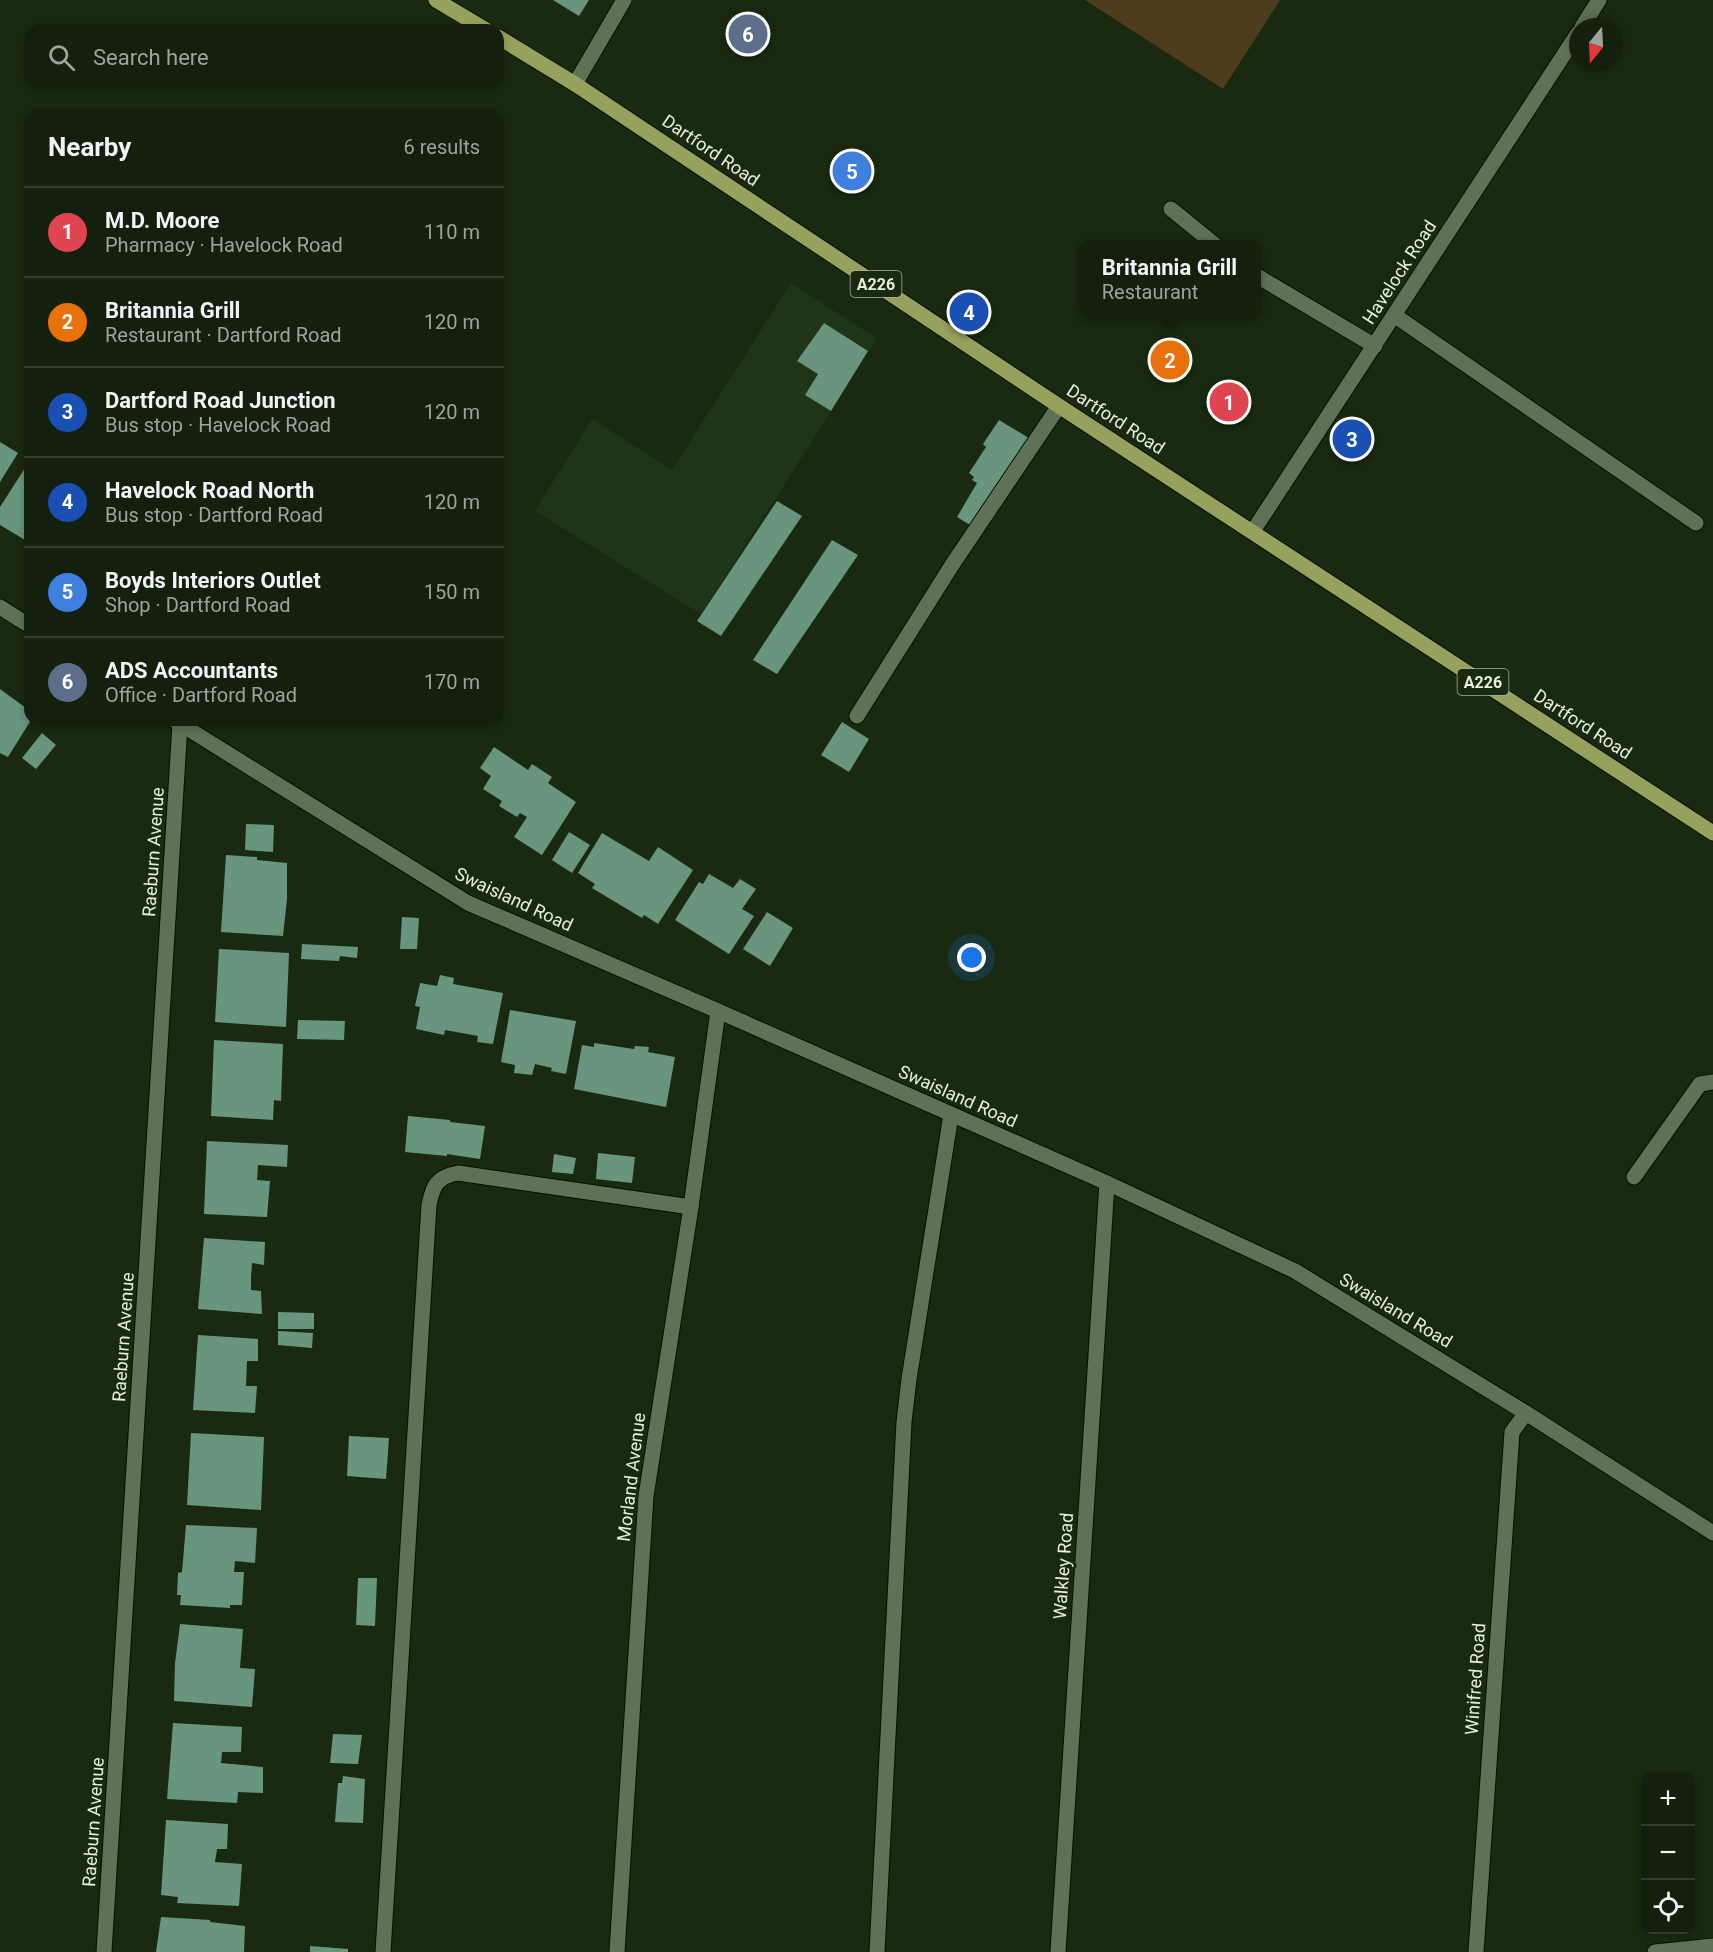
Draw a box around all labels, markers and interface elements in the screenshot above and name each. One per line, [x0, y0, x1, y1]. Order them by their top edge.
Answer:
pin: 6 [728, 12, 768, 57]
north arrow [1569, 18, 1623, 72]
search box [24, 24, 504, 90]
icon: search [45, 41, 78, 74]
text: Search here [93, 45, 209, 70]
street label: Dartford Road [659, 110, 763, 190]
text: Nearby [48, 132, 131, 162]
text: 6 results [404, 135, 480, 159]
pin: 5 [832, 148, 872, 194]
text: M.D. Moore [105, 208, 219, 233]
street label: Havelock Road [1358, 216, 1440, 328]
text: 1 [62, 220, 73, 244]
text: 110 m [424, 220, 480, 244]
text: Pharmacy · Havelock Road [105, 233, 343, 257]
popup [1078, 240, 1261, 318]
text: Britannia Grill [1102, 255, 1237, 280]
road number: A226 [850, 271, 902, 297]
text: Restaurant [1102, 280, 1198, 304]
pin: 4 [950, 290, 988, 334]
text: Britannia Grill [105, 298, 240, 323]
text: 2 [62, 310, 73, 334]
text: 120 m [424, 310, 480, 334]
text: Restaurant · Dartford Road [105, 323, 342, 347]
pin: 2 [1150, 338, 1190, 382]
street label: Dartford Road [1063, 380, 1169, 458]
pin: 1 [1210, 380, 1248, 424]
text: Dartford Road Junction [105, 388, 336, 413]
text: 3 [62, 400, 73, 424]
text: 120 m [424, 400, 480, 424]
text: Bus stop · Havelock Road [105, 413, 331, 437]
pin: 3 [1332, 416, 1372, 462]
text: Havelock Road North [105, 478, 314, 503]
text: 4 [62, 490, 73, 514]
text: 120 m [424, 490, 480, 514]
text: Bus stop · Dartford Road [105, 503, 323, 527]
text: Boyds Interiors Outlet [105, 568, 321, 593]
text: 5 [62, 580, 73, 604]
text: 150 m [424, 580, 480, 604]
text: Shop · Dartford Road [105, 593, 291, 617]
text: ADS Accountants [105, 658, 278, 683]
road number: A226 [1458, 669, 1508, 695]
text: 6 [62, 670, 73, 694]
text: 170 m [424, 670, 480, 694]
text: Office · Dartford Road [105, 683, 297, 707]
street label: Dartford Road [1530, 685, 1636, 763]
street label: Raeburn Avenue [138, 787, 168, 917]
street label: Swaisland Road [452, 862, 576, 936]
your location [957, 943, 986, 972]
street label: Swaisland Road [895, 1060, 1021, 1132]
street label: Swaisland Road [1336, 1268, 1456, 1352]
street label: Raeburn Avenue [108, 1272, 138, 1402]
street label: Morland Avenue [613, 1411, 649, 1543]
street label: Walkley Road [1049, 1512, 1077, 1620]
street label: Winifred Road [1461, 1622, 1489, 1736]
street label: Raeburn Avenue [78, 1757, 108, 1887]
map controls [1641, 1772, 1695, 1934]
button: + [1641, 1772, 1695, 1826]
button: − [1641, 1826, 1695, 1880]
button: locate [1641, 1880, 1695, 1934]

